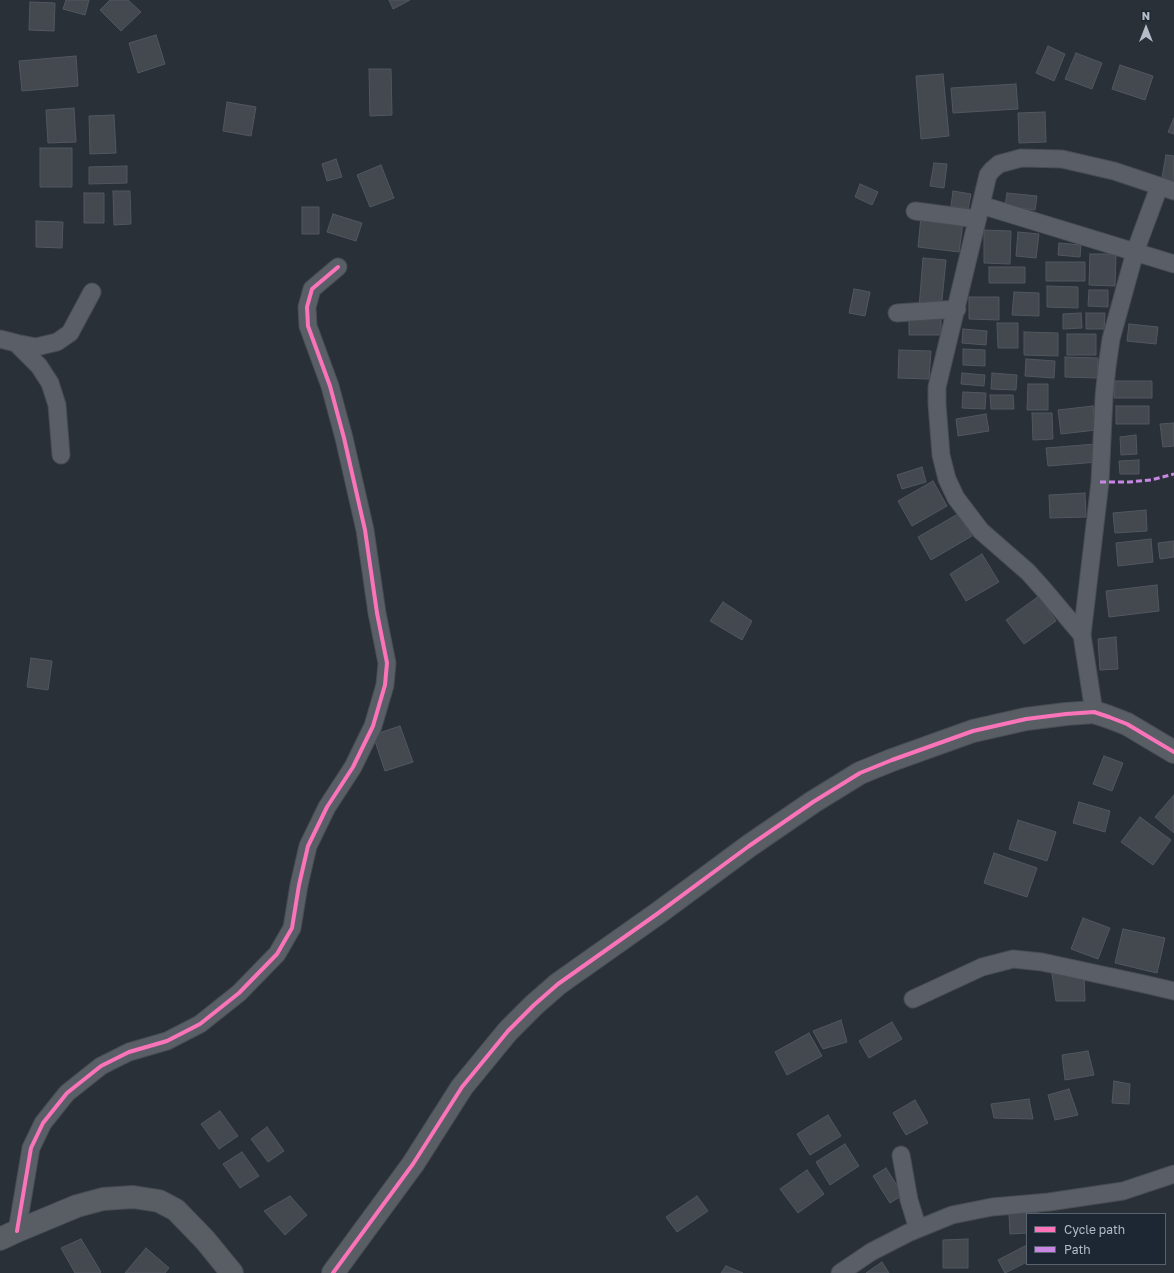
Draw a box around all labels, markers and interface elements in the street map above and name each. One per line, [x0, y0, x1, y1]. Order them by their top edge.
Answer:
north arrow [1126, 8, 1166, 48]
text: N [1142, 9, 1150, 22]
legend [1026, 1213, 1166, 1265]
text: Cycle path [1064, 1222, 1125, 1237]
text: Path [1064, 1242, 1091, 1257]

